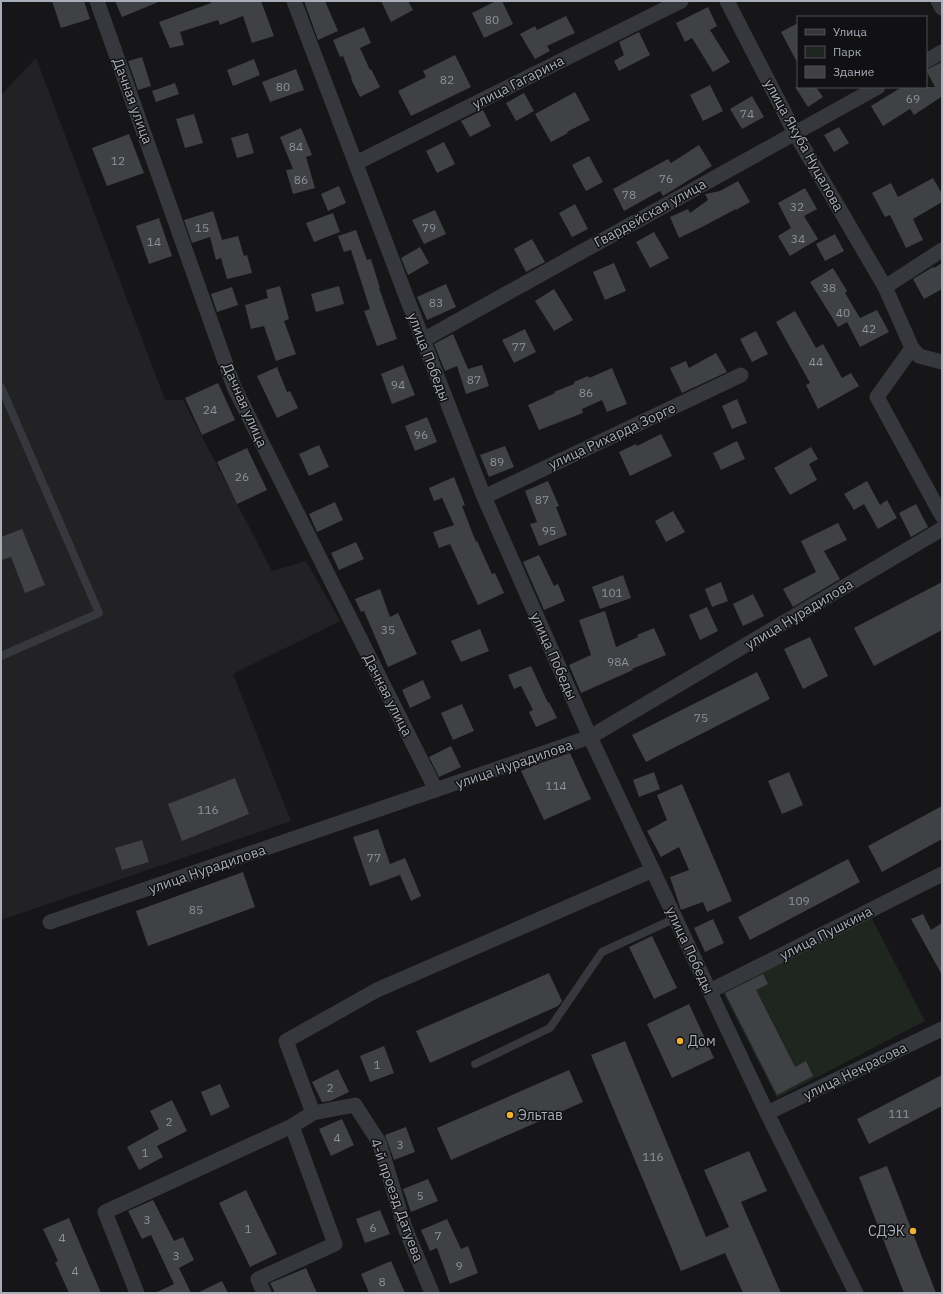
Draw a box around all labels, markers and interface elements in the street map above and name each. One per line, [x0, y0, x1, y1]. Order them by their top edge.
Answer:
house number: 80 [485, 12, 499, 27]
legend [797, 16, 927, 88]
text: Улица [833, 24, 867, 39]
text: Парк [833, 44, 862, 59]
street label: улица Гагарина [469, 51, 567, 113]
street label: Дачная улица [109, 56, 157, 147]
text: Здание [833, 64, 875, 79]
house number: 82 [440, 72, 454, 87]
street label: улица Якуба Нуцалова [760, 76, 848, 215]
house number: 80 [276, 79, 290, 94]
house number: 69 [906, 91, 920, 106]
house number: 74 [740, 106, 754, 121]
house number: 84 [289, 139, 303, 154]
house number: 12 [111, 153, 125, 168]
house number: 76 [659, 171, 673, 186]
house number: 86 [294, 172, 308, 187]
street label: Гвардейская улица [591, 174, 710, 251]
house number: 78 [622, 187, 636, 202]
house number: 32 [790, 199, 804, 214]
house number: 15 [195, 220, 209, 235]
house number: 79 [422, 220, 436, 235]
house number: 34 [791, 231, 805, 246]
house number: 14 [147, 234, 161, 249]
house number: 38 [822, 280, 836, 295]
house number: 83 [429, 295, 443, 310]
house number: 40 [836, 305, 850, 320]
street label: улица Победы [404, 310, 454, 404]
house number: 42 [862, 321, 876, 336]
house number: 77 [512, 339, 526, 354]
house number: 44 [809, 354, 823, 369]
street label: Дачная улица [218, 360, 272, 450]
house number: 87 [467, 372, 481, 387]
house number: 94 [391, 377, 405, 392]
house number: 86 [579, 385, 593, 400]
street label: улица Рихарда Зорге [546, 398, 679, 473]
house number: 24 [203, 402, 217, 417]
house number: 96 [414, 427, 428, 442]
house number: 89 [490, 454, 504, 469]
house number: 26 [235, 469, 249, 484]
house number: 87 [535, 492, 549, 507]
house number: 95 [542, 523, 556, 538]
street label: улица Нурадилова [742, 574, 857, 653]
house number: 101 [601, 585, 623, 600]
street label: улица Победы [527, 610, 581, 702]
house number: 35 [381, 622, 395, 637]
street label: Дачная улица [359, 651, 417, 740]
house number: 98А [607, 654, 629, 669]
house number: 75 [694, 710, 708, 725]
street label: улица Нурадилова [453, 735, 575, 792]
house number: 114 [545, 778, 567, 793]
house number: 116 [197, 802, 219, 817]
street label: улица Нурадилова [146, 840, 268, 897]
house number: 77 [367, 850, 381, 865]
house number: 109 [788, 893, 810, 908]
house number: 85 [189, 902, 203, 917]
street label: улица Пушкина [777, 902, 876, 964]
street label: улица Победы [662, 904, 718, 996]
place label: Дом [688, 1032, 716, 1050]
marker: Дом [675, 1036, 685, 1046]
street label: улица Некрасова [800, 1038, 910, 1104]
house number: 1 [373, 1057, 381, 1072]
house number: 2 [326, 1080, 334, 1095]
place label: Эльтав [518, 1106, 563, 1124]
house number: 111 [888, 1106, 910, 1121]
marker: Эльтав [505, 1110, 515, 1120]
house number: 2 [165, 1114, 173, 1129]
house number: 4 [333, 1130, 341, 1145]
street label: 4-й проезд Датуева [366, 1136, 428, 1264]
house number: 3 [396, 1137, 404, 1152]
house number: 1 [141, 1145, 149, 1160]
house number: 116 [642, 1149, 664, 1164]
house number: 5 [416, 1188, 424, 1203]
house number: 3 [143, 1212, 151, 1227]
house number: 6 [369, 1220, 377, 1235]
house number: 1 [244, 1221, 252, 1236]
place label: СДЭК [868, 1222, 905, 1240]
marker: СДЭК [908, 1226, 918, 1236]
house number: 7 [434, 1228, 442, 1243]
house number: 4 [58, 1230, 66, 1245]
house number: 3 [172, 1248, 180, 1263]
house number: 9 [455, 1258, 463, 1273]
house number: 4 [71, 1263, 79, 1278]
house number: 8 [378, 1274, 386, 1289]

